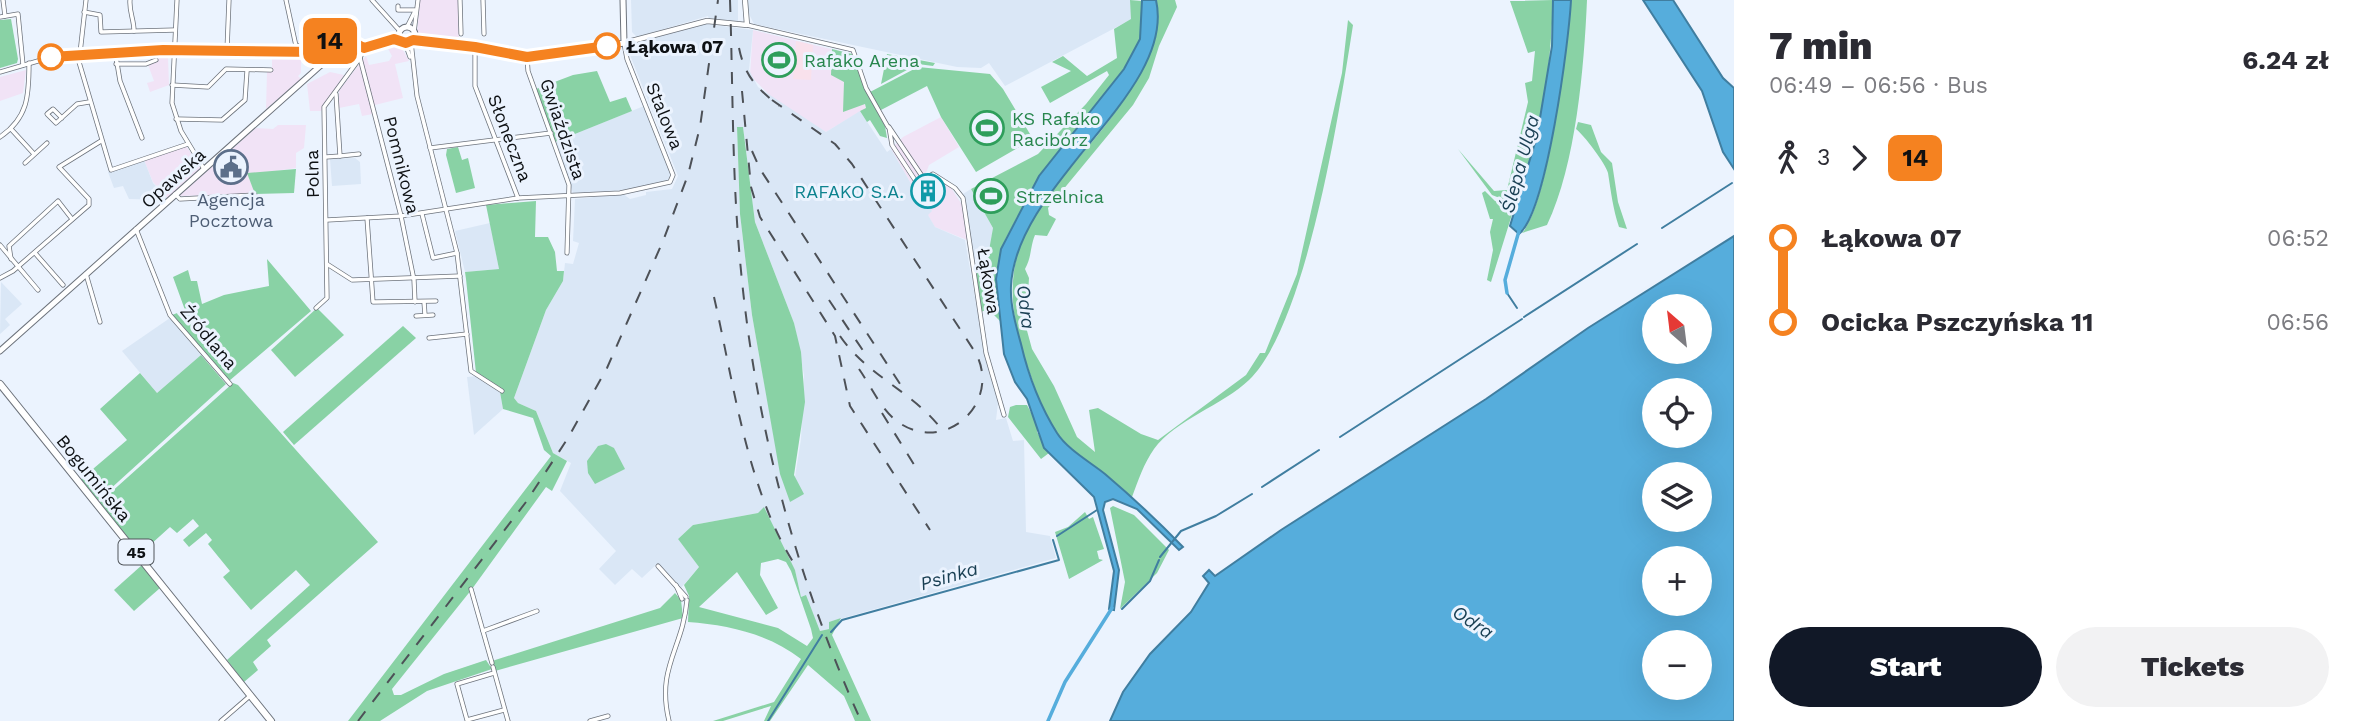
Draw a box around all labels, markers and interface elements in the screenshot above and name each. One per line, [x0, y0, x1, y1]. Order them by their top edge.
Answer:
line badge: 14 [298, 18, 362, 64]
text: 7 min [1769, 24, 1873, 68]
text: 14 [317, 27, 343, 55]
marker: Łąkowa 07 [594, 33, 620, 59]
place label: Łąkowa 07 [626, 36, 723, 57]
sports icon: Rafako Arena [760, 41, 798, 79]
unlabelled marker [38, 44, 64, 70]
text: 6.24 zł [2242, 45, 2329, 75]
place label: Rafako Arena [804, 50, 920, 71]
text: 06:49 – 06:56 · Bus [1769, 72, 1988, 99]
street label: Gwiaździsta [536, 76, 590, 182]
street label: Stalowa [642, 79, 688, 153]
street label: Słoneczna [484, 91, 536, 185]
place label: KS Rafako Racibórz [1012, 108, 1101, 150]
sports icon: KS Rafako Racibórz [968, 109, 1006, 147]
water label: Ślepa Ulga [1496, 112, 1544, 216]
street label: Pomnikowa [380, 114, 424, 216]
icon: walk [1769, 139, 1807, 177]
icon: forward [1840, 139, 1878, 177]
street label: Opawska [137, 144, 209, 212]
text: 3 [1817, 144, 1830, 171]
text: 14 [1902, 144, 1928, 172]
public building icon: Agencja Pocztowa [212, 148, 250, 186]
street label: Polna [301, 150, 323, 198]
building icon: RAFAKO S.A. [909, 172, 947, 210]
sports icon: Strzelnica [972, 177, 1010, 215]
place label: RAFAKO S.A. [794, 181, 904, 202]
place label: Strzelnica [1016, 186, 1104, 207]
place label: Agencja Pocztowa [189, 189, 273, 231]
text: Łąkowa 07 [1821, 223, 1962, 253]
text: 06:52 [2267, 225, 2329, 252]
street label: Łąkowa [973, 246, 1005, 316]
water label: Odra [1012, 283, 1040, 331]
north arrow [1642, 294, 1712, 364]
map controls [1642, 294, 1712, 700]
street label: Źródlana [176, 301, 242, 373]
text: Ocicka Pszczyńska 11 [1821, 307, 2093, 337]
text: 06:56 [2267, 309, 2329, 336]
button: locate [1642, 378, 1712, 448]
street label: Bogumińska [52, 430, 136, 526]
button: layers [1642, 462, 1712, 532]
road number: 45 [118, 540, 154, 565]
button: + [1642, 546, 1712, 616]
water label: Psinka [917, 557, 981, 595]
water label: Odra [1448, 600, 1498, 644]
button: Start [1769, 627, 2042, 707]
button: Tickets [2056, 627, 2329, 707]
button: − [1642, 630, 1712, 700]

